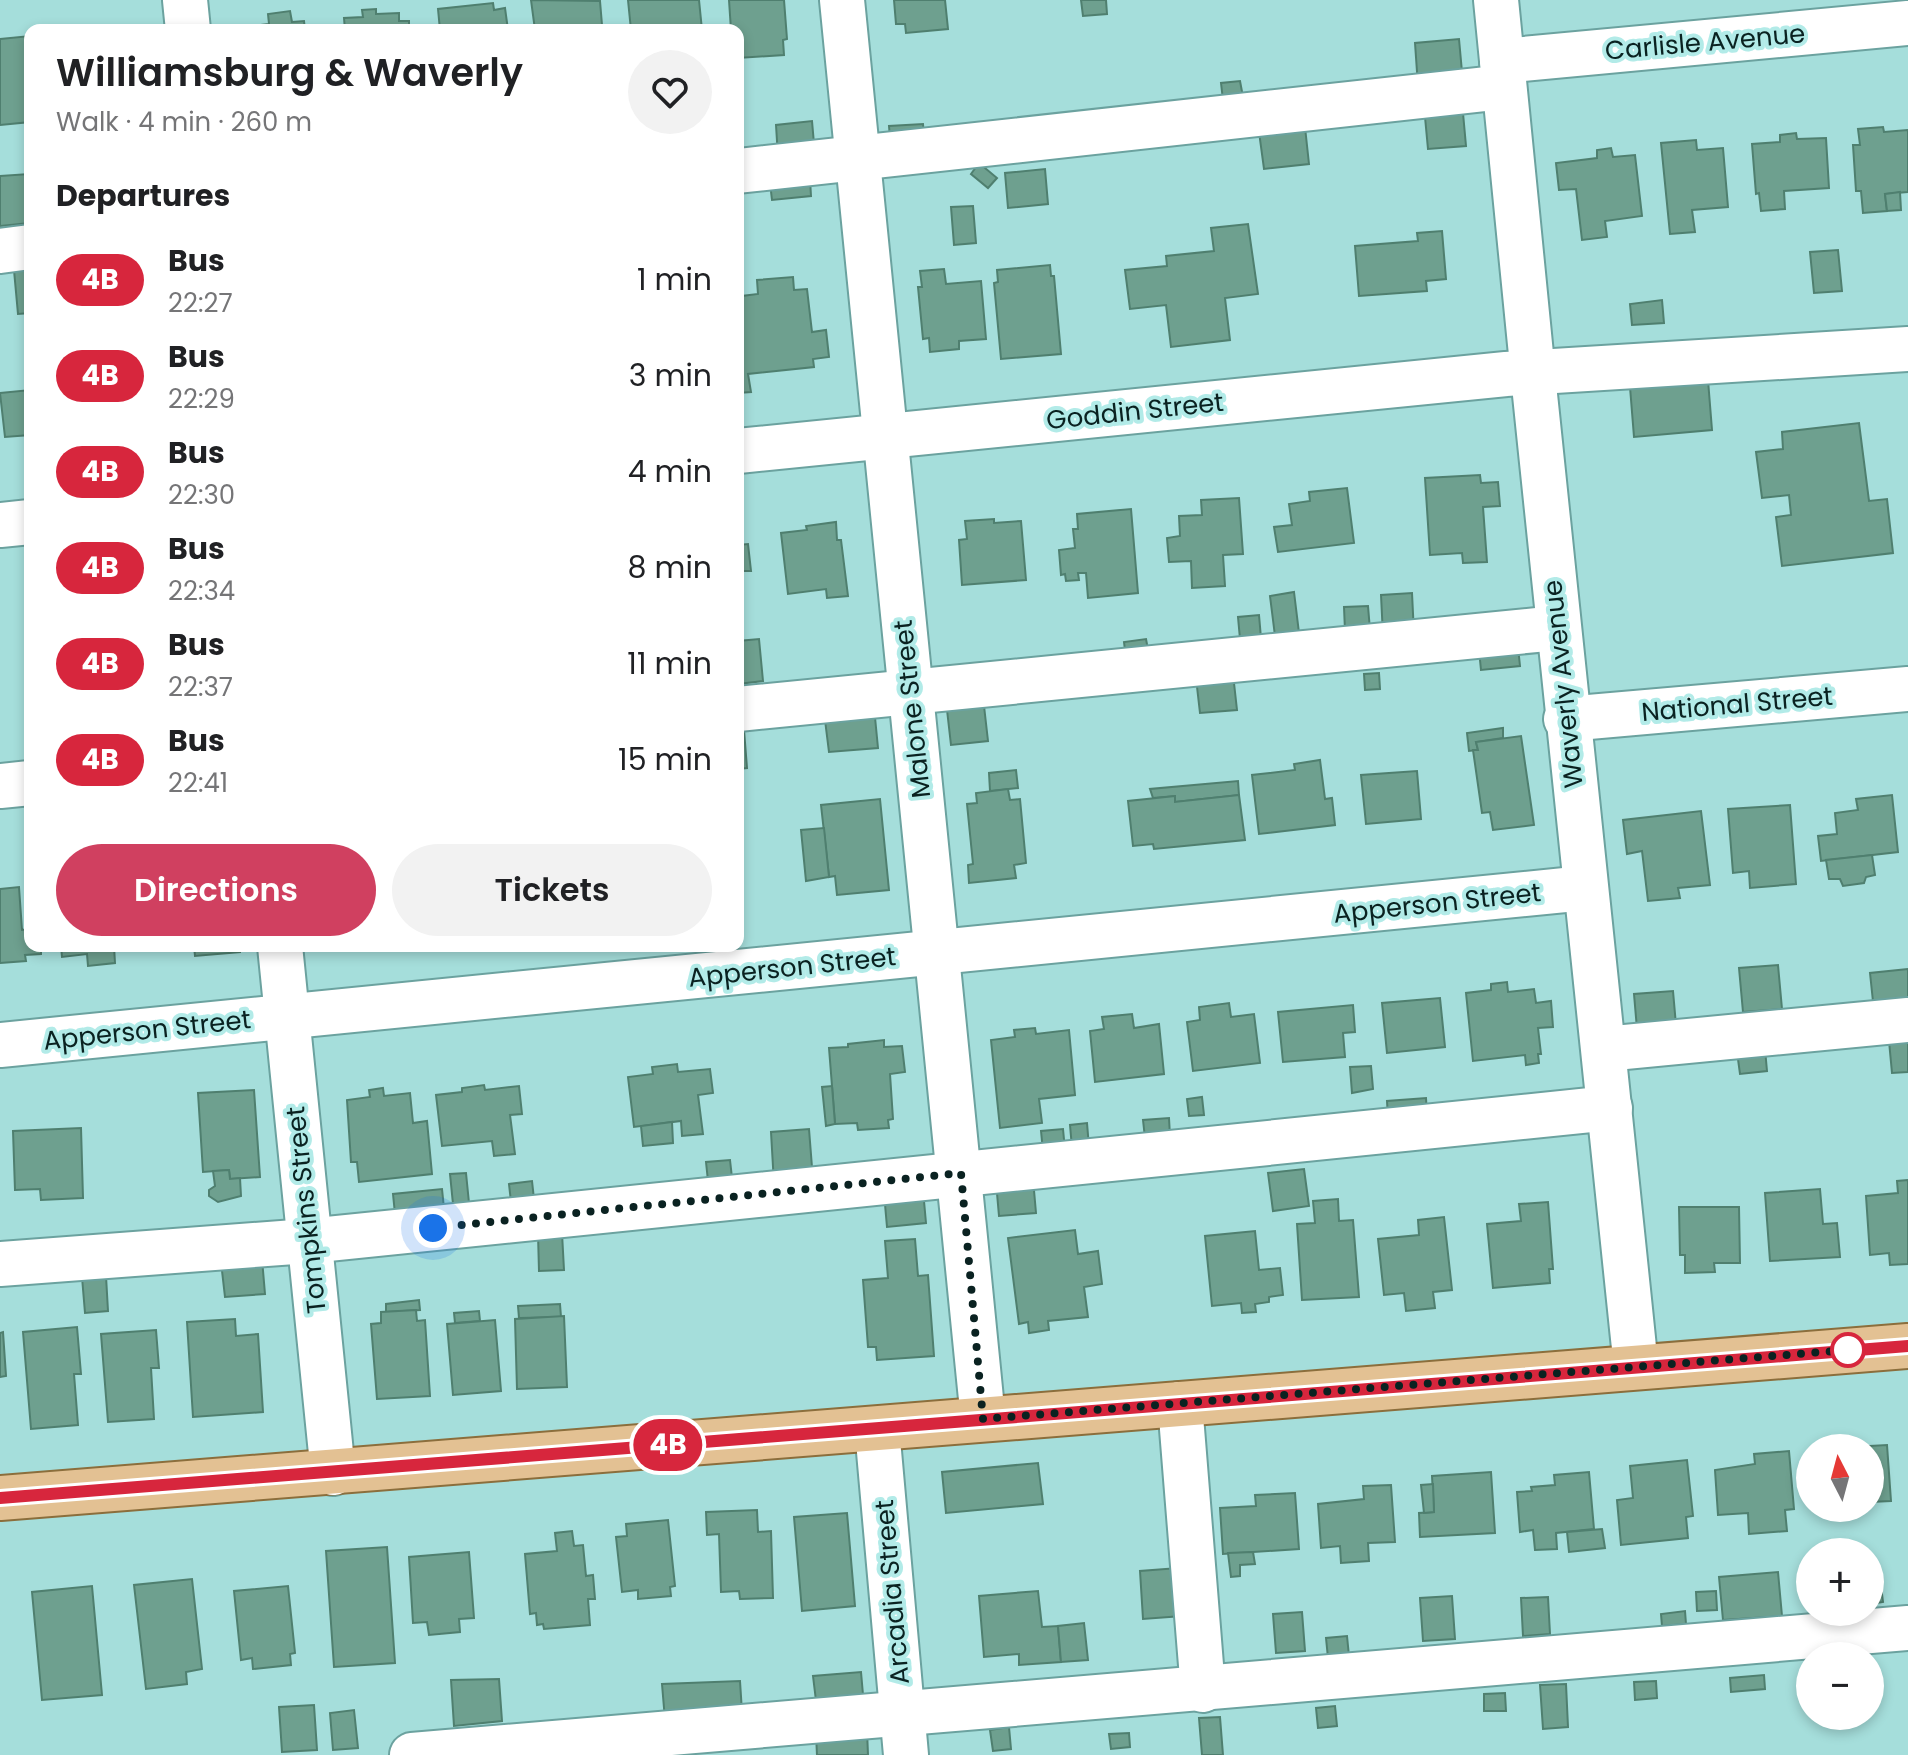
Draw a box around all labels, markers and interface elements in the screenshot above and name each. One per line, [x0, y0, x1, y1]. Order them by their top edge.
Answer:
street label: Carlisle Avenue [1603, 15, 1807, 69]
text: Williamsburg & Waverly [56, 46, 523, 99]
button: heart [628, 50, 712, 134]
text: Walk · 4 min · 260 m [56, 104, 312, 140]
text: Departures [56, 174, 230, 217]
text: Bus [168, 239, 225, 282]
text: 1 min [637, 258, 712, 301]
text: 4B [81, 260, 119, 299]
text: 22:27 [168, 285, 233, 321]
text: Bus [168, 335, 225, 378]
text: 3 min [629, 354, 712, 397]
text: 4B [81, 356, 119, 395]
text: 22:29 [168, 381, 235, 417]
street label: Goddin Street [1045, 384, 1225, 438]
text: Bus [168, 431, 225, 474]
text: 4 min [628, 450, 712, 493]
text: 4B [81, 452, 119, 491]
text: 22:30 [168, 477, 235, 513]
text: Bus [168, 527, 225, 570]
text: 8 min [628, 546, 712, 589]
text: 4B [81, 548, 119, 587]
text: 22:34 [168, 573, 235, 609]
street label: Waverly Avenue [1534, 578, 1592, 790]
street label: Malone Street [885, 618, 939, 800]
text: Bus [168, 623, 225, 666]
text: 11 min [627, 642, 712, 685]
text: 4B [81, 644, 119, 683]
text: 22:37 [168, 669, 233, 705]
street label: National Street [1640, 678, 1834, 730]
text: Bus [168, 719, 225, 762]
text: 15 min [618, 738, 712, 781]
text: 4B [81, 740, 119, 779]
text: 22:41 [168, 765, 228, 801]
button: Directions [56, 844, 376, 936]
button: Tickets [392, 844, 712, 936]
street label: Apperson Street [1331, 874, 1543, 932]
street label: Apperson Street [686, 938, 898, 996]
street label: Apperson Street [41, 1001, 253, 1059]
street label: Tompkins Street [277, 1105, 335, 1315]
your location [413, 1208, 453, 1248]
unlabelled marker [1831, 1333, 1865, 1367]
line badge: 4B [632, 1419, 704, 1471]
text: 4B [649, 1425, 687, 1464]
north arrow [1796, 1434, 1884, 1522]
map controls [1796, 1434, 1884, 1730]
street label: Arcadia Street [866, 1498, 918, 1686]
button: + [1796, 1538, 1884, 1626]
button: − [1796, 1642, 1884, 1730]

